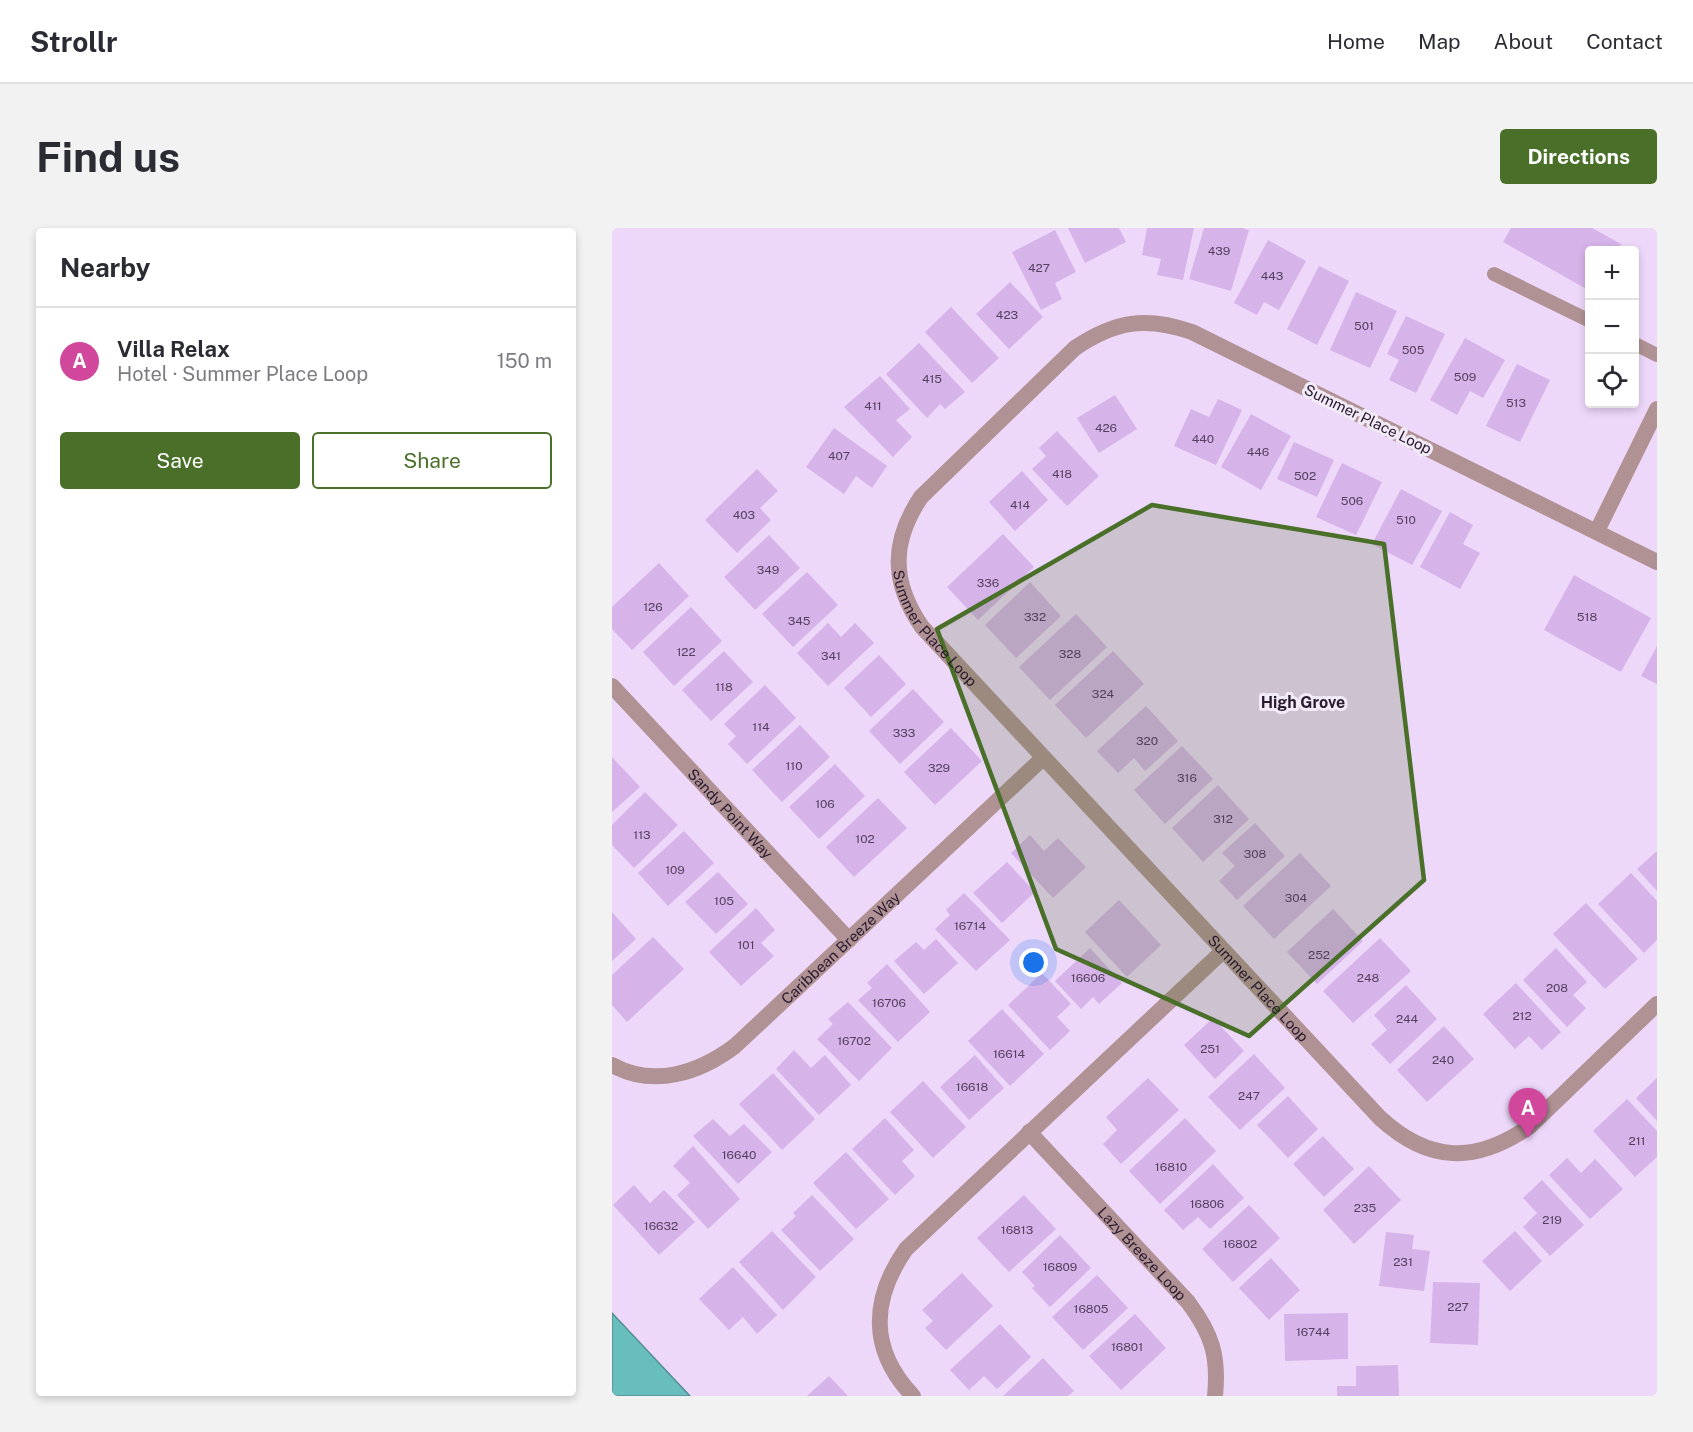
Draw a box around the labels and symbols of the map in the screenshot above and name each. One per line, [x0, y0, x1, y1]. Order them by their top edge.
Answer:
house number: 439 [1208, 244, 1230, 258]
house number: 427 [1028, 261, 1050, 275]
house number: 443 [1261, 269, 1283, 283]
house number: 423 [996, 308, 1018, 322]
house number: 501 [1354, 319, 1374, 333]
house number: 505 [1402, 343, 1425, 357]
house number: 509 [1454, 370, 1476, 384]
house number: 415 [922, 372, 942, 386]
street label: Summer Place Loop [1302, 381, 1434, 457]
house number: 513 [1506, 396, 1526, 410]
house number: 411 [864, 399, 882, 413]
house number: 426 [1095, 421, 1117, 435]
house number: 440 [1192, 432, 1214, 446]
house number: 446 [1247, 445, 1269, 459]
house number: 407 [828, 449, 850, 463]
house number: 418 [1052, 467, 1072, 481]
house number: 502 [1294, 469, 1316, 483]
house number: 506 [1341, 494, 1363, 508]
house number: 414 [1010, 498, 1030, 512]
house number: 403 [733, 508, 755, 522]
house number: 510 [1396, 513, 1416, 527]
house number: 349 [757, 563, 779, 577]
street label: Summer Place Loop [890, 569, 981, 689]
house number: 336 [977, 576, 999, 590]
house number: 126 [643, 600, 663, 614]
house number: 332 [1024, 610, 1046, 624]
house number: 518 [1577, 610, 1597, 624]
house number: 345 [788, 614, 811, 628]
house number: 122 [676, 645, 696, 659]
house number: 328 [1059, 647, 1081, 661]
house number: 341 [821, 649, 841, 663]
house number: 118 [715, 680, 733, 694]
house number: 324 [1092, 687, 1115, 701]
district label: High Grove [1261, 693, 1345, 712]
house number: 114 [752, 720, 770, 734]
house number: 333 [893, 726, 915, 740]
house number: 320 [1136, 734, 1158, 748]
house number: 110 [785, 759, 803, 773]
house number: 329 [928, 761, 950, 775]
street label: Sandy Point Way [685, 765, 777, 862]
house number: 316 [1177, 771, 1197, 785]
house number: 106 [815, 797, 835, 811]
house number: 312 [1213, 812, 1233, 826]
house number: 113 [633, 828, 651, 842]
house number: 102 [855, 832, 875, 846]
house number: 308 [1244, 847, 1266, 861]
house number: 109 [665, 863, 685, 877]
street label: Caribbean Breeze Way [777, 888, 903, 1007]
house number: 304 [1285, 891, 1308, 905]
house number: 105 [714, 894, 734, 908]
house number: 16714 [954, 919, 986, 933]
street label: Summer Place Loop [1205, 931, 1313, 1045]
house number: 101 [737, 938, 755, 952]
your location [1019, 948, 1048, 977]
house number: 252 [1308, 948, 1330, 962]
house number: 16606 [1071, 971, 1105, 985]
house number: 248 [1357, 971, 1379, 985]
house number: 208 [1546, 981, 1568, 995]
house number: 16706 [872, 996, 906, 1010]
house number: 212 [1512, 1009, 1532, 1023]
house number: 244 [1396, 1012, 1419, 1026]
house number: 16702 [837, 1034, 871, 1048]
house number: 251 [1200, 1042, 1220, 1056]
house number: 16614 [993, 1047, 1026, 1061]
house number: 240 [1432, 1053, 1454, 1067]
house number: 16618 [956, 1080, 988, 1094]
pin: A [1508, 1088, 1548, 1138]
house number: 247 [1238, 1089, 1260, 1103]
house number: 211 [1629, 1134, 1645, 1148]
house number: 16640 [722, 1148, 756, 1162]
house number: 16810 [1155, 1160, 1187, 1174]
house number: 16806 [1190, 1197, 1224, 1211]
house number: 235 [1354, 1201, 1377, 1215]
street label: Lazy Breeze Loop [1095, 1203, 1190, 1303]
house number: 219 [1542, 1213, 1562, 1227]
house number: 16632 [644, 1219, 678, 1233]
house number: 16813 [1001, 1223, 1033, 1237]
house number: 16802 [1223, 1237, 1257, 1251]
house number: 231 [1393, 1255, 1413, 1269]
house number: 16809 [1043, 1260, 1077, 1274]
house number: 227 [1447, 1300, 1469, 1314]
house number: 16805 [1074, 1302, 1109, 1316]
house number: 16744 [1296, 1325, 1331, 1339]
house number: 16801 [1111, 1340, 1143, 1354]

